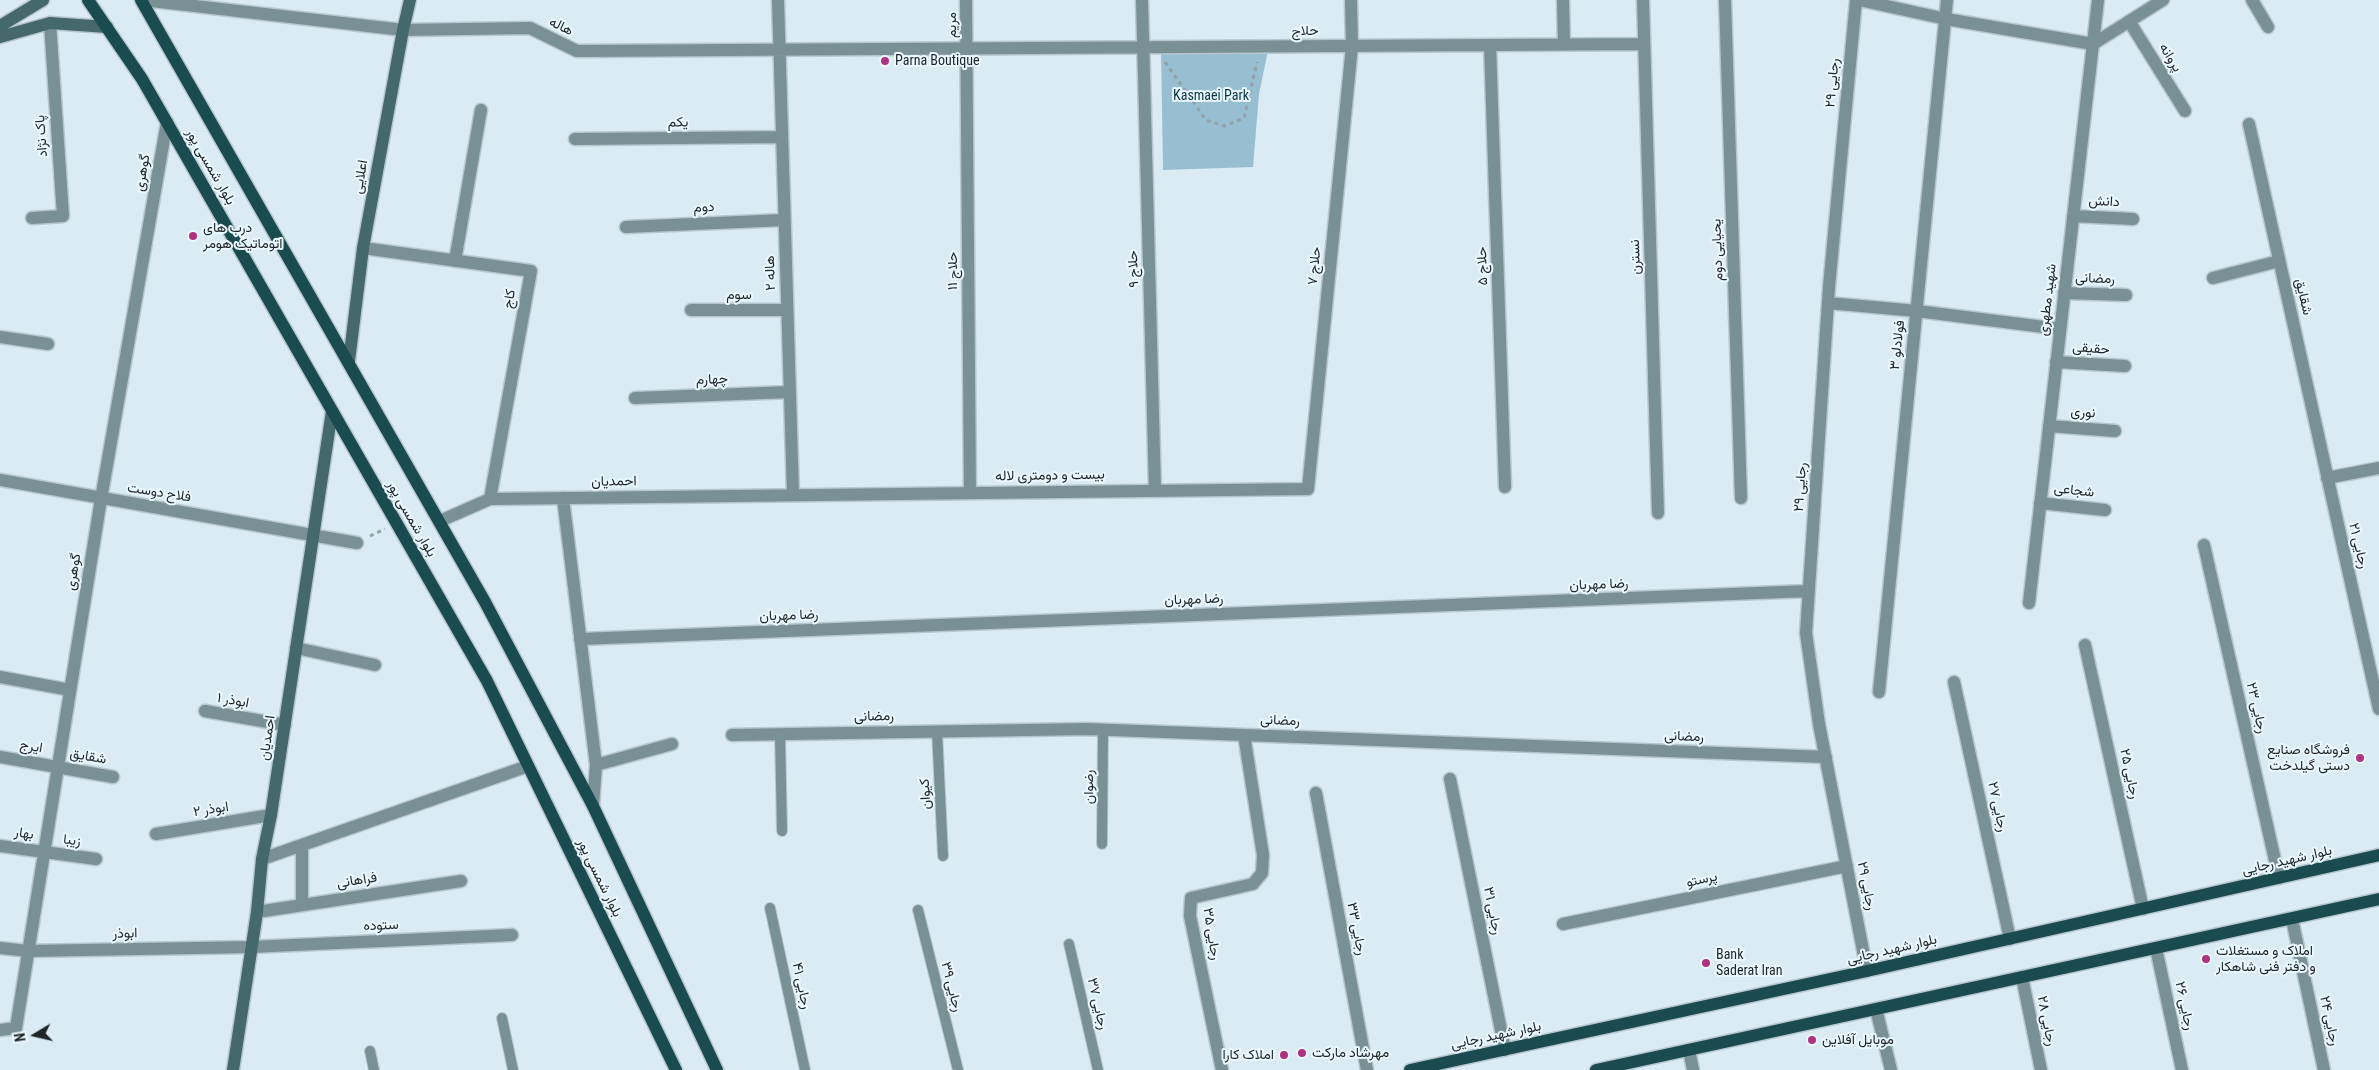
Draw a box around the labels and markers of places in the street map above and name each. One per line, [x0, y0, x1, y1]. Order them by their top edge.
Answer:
place label: Parna Boutique [895, 53, 979, 69]
marker: Parna Boutique [879, 55, 891, 67]
place label: درب های اتوماتیک هومر [203, 220, 282, 252]
marker: درب های اتوماتیک هومر [187, 230, 199, 242]
place label: فروشگاه صنایع دستی گیلدخت [2267, 742, 2350, 774]
marker: فروشگاه صنایع دستی گیلدخت [2354, 752, 2366, 764]
place label: املاک و مستغلات و دفتر فنی شاهکار [2216, 943, 2316, 976]
place label: Bank Saderat Iran [1716, 947, 1783, 980]
marker: املاک و مستغلات و دفتر فنی شاهکار [2200, 953, 2212, 965]
marker: Bank Saderat Iran [1700, 957, 1712, 969]
place label: موبایل آفلاین [1822, 1032, 1894, 1048]
marker: موبایل آفلاین [1806, 1034, 1818, 1046]
place label: مهرشاد مارکت [1312, 1045, 1389, 1061]
place label: املاک کارا [1222, 1047, 1274, 1063]
marker: مهرشاد مارکت [1296, 1047, 1308, 1059]
marker: املاک کارا [1278, 1049, 1290, 1061]

